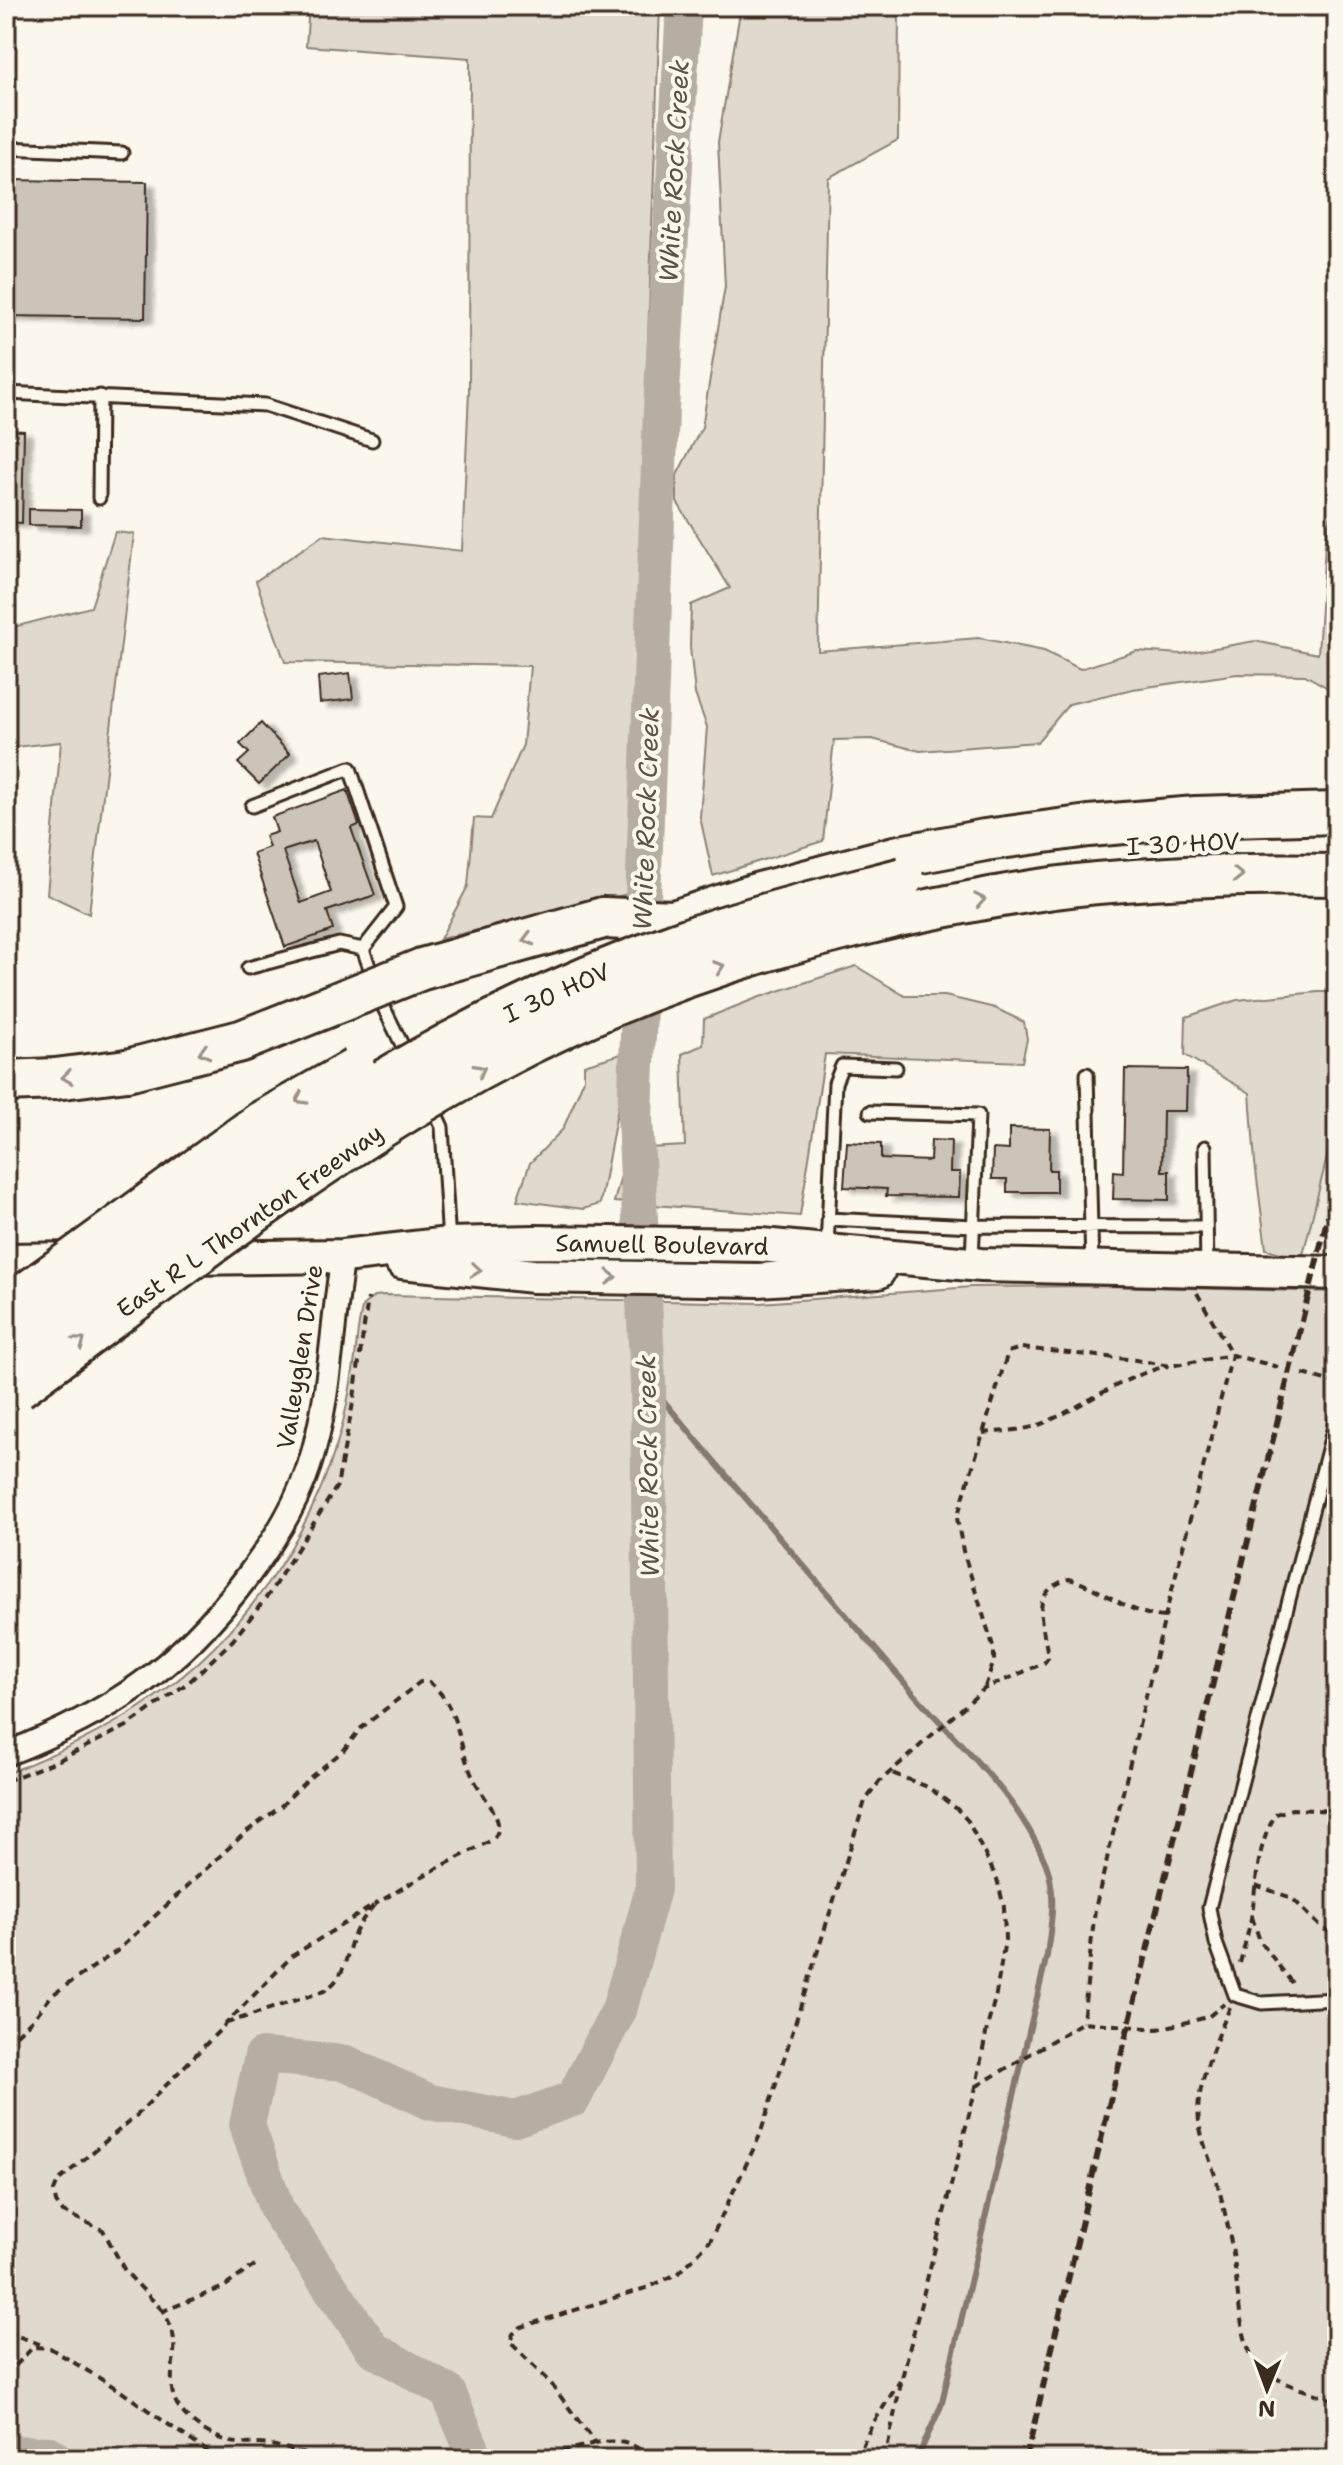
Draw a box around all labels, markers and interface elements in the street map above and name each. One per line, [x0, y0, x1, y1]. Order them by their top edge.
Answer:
water label: White Rock Creek [650, 59, 697, 283]
water label: White Rock Creek [624, 707, 667, 931]
street label: I 30 HOV [1126, 825, 1240, 863]
one-way arrow [1232, 866, 1245, 884]
one-way arrow [973, 892, 986, 909]
one-way arrow [522, 929, 536, 946]
street label: I 30 HOV [499, 955, 615, 1031]
one-way arrow [711, 961, 725, 977]
one-way arrow [197, 1042, 211, 1059]
one-way arrow [472, 1064, 486, 1079]
one-way arrow [60, 1069, 73, 1086]
one-way arrow [295, 1089, 310, 1105]
street label: East R L Thornton Freeway [111, 1117, 389, 1325]
street label: Samuell Boulevard [555, 1227, 769, 1263]
street label: Valleyglen Drive [270, 1262, 330, 1452]
one-way arrow [470, 1262, 483, 1279]
one-way arrow [605, 1269, 618, 1286]
one-way arrow [72, 1337, 86, 1351]
water label: White Rock Creek [628, 1354, 667, 1578]
north arrow [1227, 2349, 1307, 2429]
text: N [1258, 2394, 1276, 2423]

